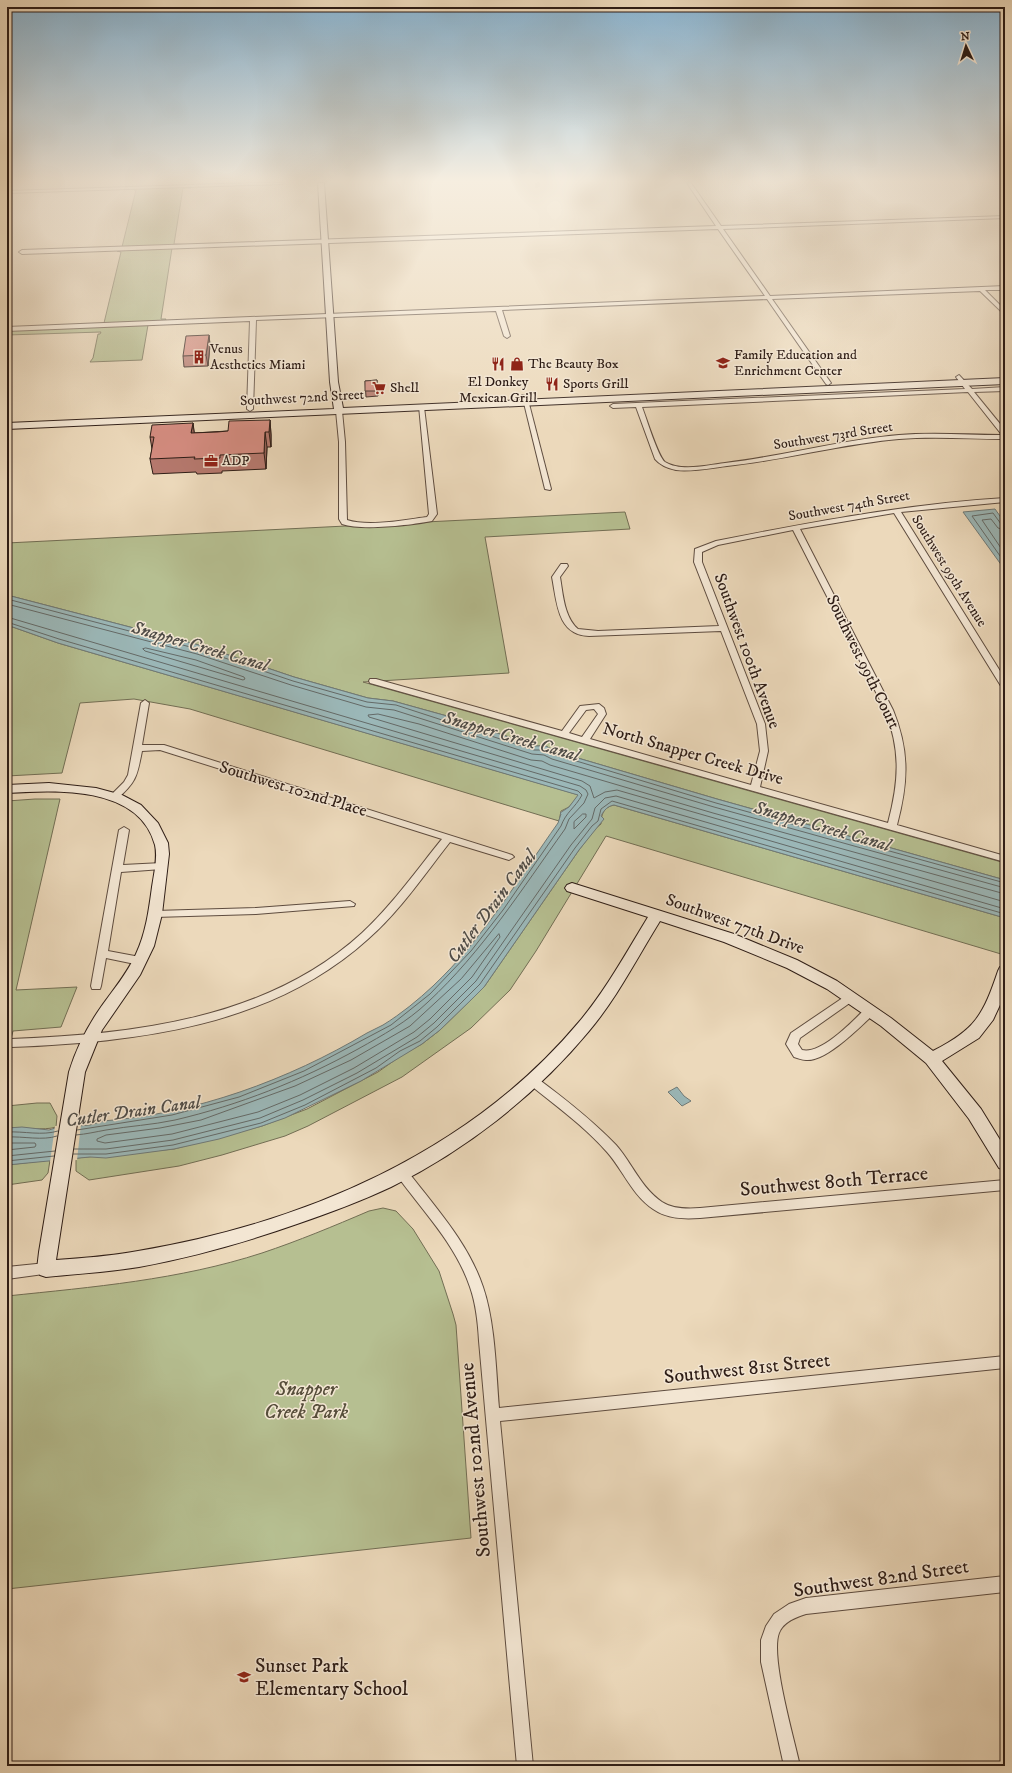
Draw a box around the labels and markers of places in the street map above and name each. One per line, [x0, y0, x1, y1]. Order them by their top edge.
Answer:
place label: Venus Aesthetics Miami [209, 340, 306, 374]
place label: Family Education and Enrichment Center [734, 346, 857, 380]
building icon: Venus Aesthetics Miami [191, 349, 207, 365]
place label: The Beauty Box [528, 355, 619, 373]
school or university icon: Family Education and Enrichment Center [715, 355, 731, 371]
restaurant icon: El Donkey Mexican Grill [490, 356, 506, 372]
shop icon: The Beauty Box [509, 356, 525, 372]
place label: El Donkey Mexican Grill [459, 373, 538, 407]
place label: Sports Grill [563, 375, 629, 393]
restaurant icon: Sports Grill [544, 376, 560, 392]
place label: Shell [390, 379, 420, 397]
supermarket icon: Shell [371, 380, 387, 396]
place label: ADP [222, 452, 249, 470]
office icon: ADP [203, 453, 219, 469]
place label: Sunset Park Elementary School [255, 1654, 408, 1702]
school or university icon: Sunset Park Elementary School [236, 1669, 252, 1685]

